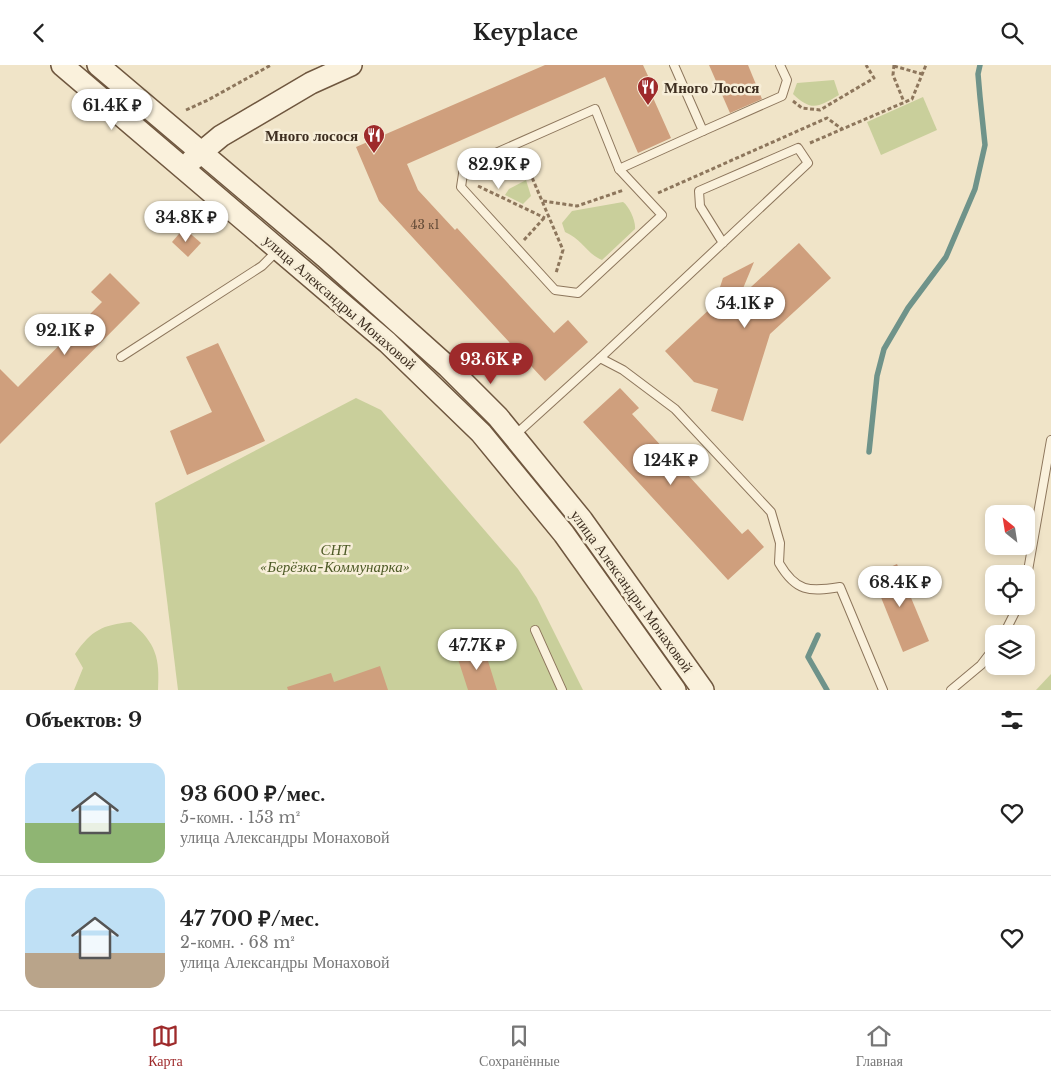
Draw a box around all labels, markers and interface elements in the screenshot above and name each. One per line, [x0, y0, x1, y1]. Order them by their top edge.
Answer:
icon: back [25, 19, 53, 47]
text: Keyplace [473, 19, 578, 46]
icon: search [998, 19, 1026, 47]
restaurant icon: Много Лосося [636, 75, 660, 106]
place label: Много Лосося [664, 78, 759, 97]
pin: 61.4K ₽ [66, 88, 158, 131]
text: 61.4K ₽ [83, 95, 141, 115]
restaurant icon: Много лосося [362, 123, 386, 154]
place label: Много лосося [265, 126, 358, 145]
pin: 82.9K ₽ [453, 147, 545, 190]
text: 82.9K ₽ [468, 154, 530, 174]
pin: 34.8K ₽ [140, 201, 232, 243]
text: 34.8K ₽ [155, 207, 217, 227]
house number: 43 к1 [410, 217, 440, 232]
street label: улица Александры Монаховой [260, 230, 420, 374]
pin: 54.1K ₽ [699, 287, 791, 329]
text: 54.1K ₽ [716, 293, 774, 313]
pin: 92.1K ₽ [19, 313, 111, 356]
text: 92.1K ₽ [36, 320, 94, 340]
pin: 93.6K ₽ [445, 343, 537, 385]
text: 93.6K ₽ [460, 349, 522, 369]
pin: 124K ₽ [630, 443, 712, 486]
text: 124K ₽ [644, 450, 698, 470]
north arrow [985, 505, 1035, 555]
map controls [985, 505, 1035, 675]
street label: улица Александры Монаховой [567, 506, 697, 676]
park label: СНТ «Берёзка-Коммунарка» [260, 540, 410, 576]
pin: 68.4K ₽ [854, 565, 946, 608]
button: locate [985, 565, 1035, 615]
text: 68.4K ₽ [869, 572, 931, 592]
button: layers [985, 625, 1035, 675]
pin: 47.7K ₽ [431, 629, 523, 671]
text: 47.7K ₽ [449, 635, 505, 655]
icon: filters [998, 706, 1026, 734]
text: Объектов: 9 [25, 707, 142, 733]
text: 93 600 ₽/мес. [180, 781, 325, 807]
icon: home [65, 783, 125, 843]
icon: heart [998, 799, 1026, 827]
text: 5-комн. · 153 m² [180, 807, 300, 827]
text: улица Александры Монаховой [180, 827, 389, 847]
text: 47 700 ₽/мес. [180, 906, 319, 932]
icon: home [65, 908, 125, 968]
icon: heart [998, 924, 1026, 952]
text: 2-комн. · 68 m² [180, 932, 295, 952]
text: улица Александры Монаховой [180, 952, 389, 972]
tab: Карта [148, 1022, 183, 1070]
tab: Сохранённые [479, 1022, 560, 1070]
tab: Главная [856, 1022, 903, 1070]

